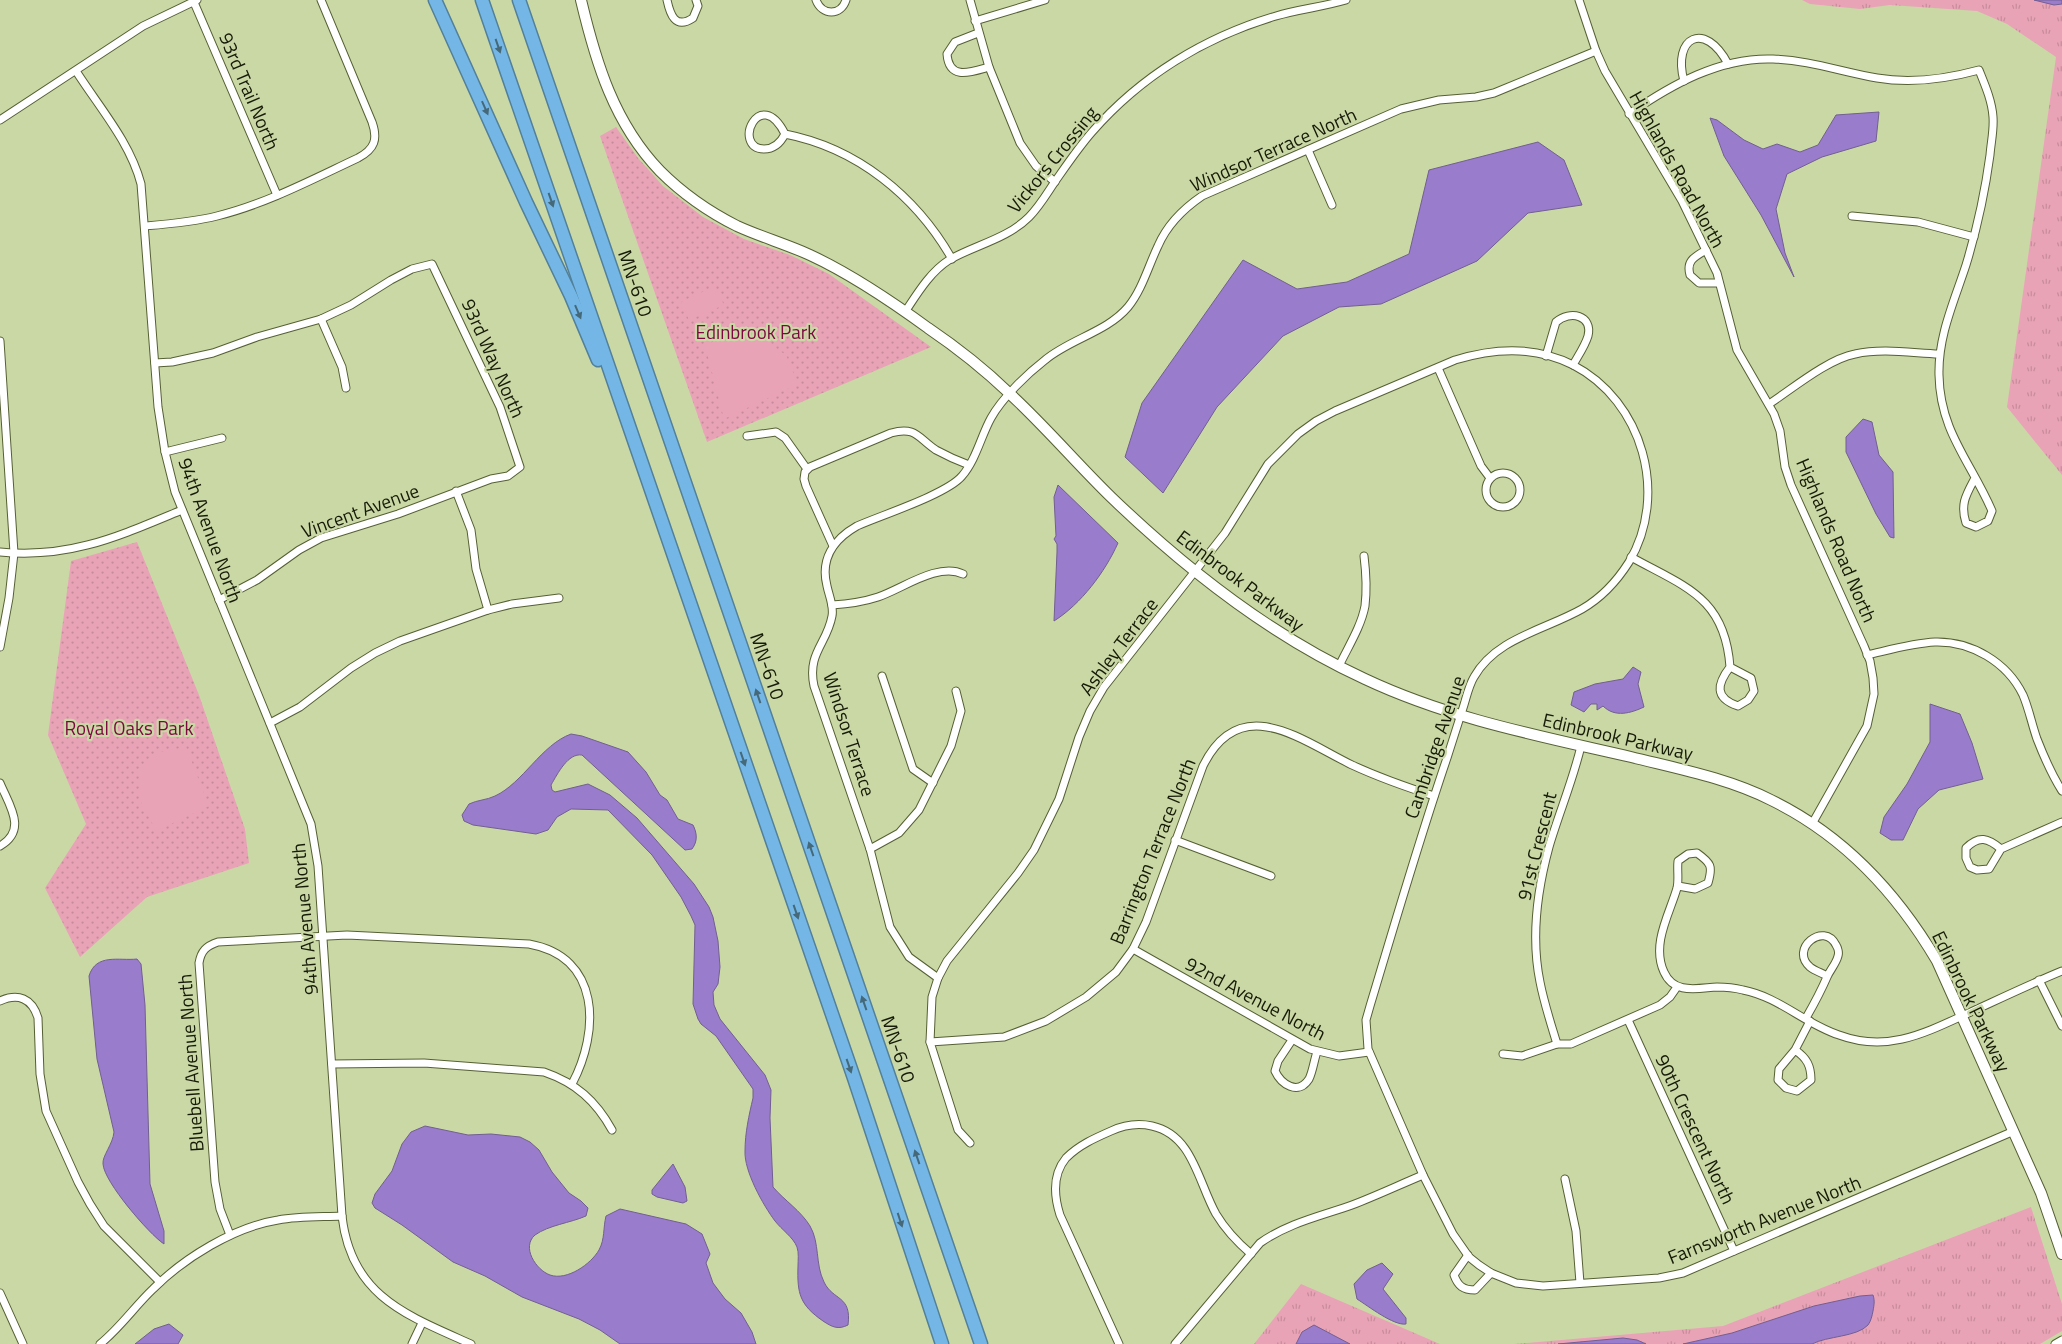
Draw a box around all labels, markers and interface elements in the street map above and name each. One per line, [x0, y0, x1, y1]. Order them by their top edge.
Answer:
street label: 93rd Trail North [212, 28, 288, 154]
one-way arrow [494, 39, 502, 54]
street label: Highlands Road North [1623, 85, 1733, 253]
street label: Vickors Crossing [1000, 99, 1104, 219]
street label: Windsor Terrace North [1185, 99, 1361, 199]
one-way arrow [482, 101, 490, 115]
one-way arrow [548, 192, 556, 207]
street label: MN-610 [611, 246, 661, 320]
street label: 93rd Way North [455, 294, 533, 422]
one-way arrow [575, 305, 583, 319]
park label: Edinbrook Park [696, 317, 816, 346]
street label: Highlands Road North [1789, 453, 1885, 627]
street label: 94th Avenue North [171, 454, 251, 606]
street label: Vincent Avenue [297, 475, 423, 545]
street label: Edinbrook Parkway [1171, 522, 1311, 638]
street label: Ashley Terrace [1072, 591, 1164, 701]
street label: MN-610 [743, 629, 793, 703]
street label: Windsor Terrace [816, 668, 884, 800]
street label: Cambridge Avenue [1396, 672, 1472, 822]
one-way arrow [754, 688, 761, 703]
street label: Edinbrook Parkway [1540, 705, 1696, 767]
park label: Royal Oaks Park [64, 713, 194, 742]
one-way arrow [740, 751, 748, 766]
street label: Barrington Terrace North [1101, 754, 1203, 948]
street label: 91st Crescent [1509, 789, 1564, 903]
street label: 94th Avenue North [283, 842, 325, 996]
one-way arrow [807, 842, 814, 857]
one-way arrow [793, 905, 800, 920]
street label: Edinbrook Parkway [1925, 926, 2019, 1076]
street label: 92nd Avenue North [1181, 949, 1331, 1047]
street label: Bluebell Avenue North [169, 973, 211, 1153]
one-way arrow [860, 995, 868, 1010]
street label: MN-610 [874, 1012, 924, 1086]
street label: 90th Crescent North [1649, 1049, 1743, 1209]
one-way arrow [845, 1059, 853, 1074]
one-way arrow [912, 1149, 920, 1164]
street label: Farnsworth Avenue North [1663, 1167, 1865, 1271]
one-way arrow [897, 1213, 904, 1228]

